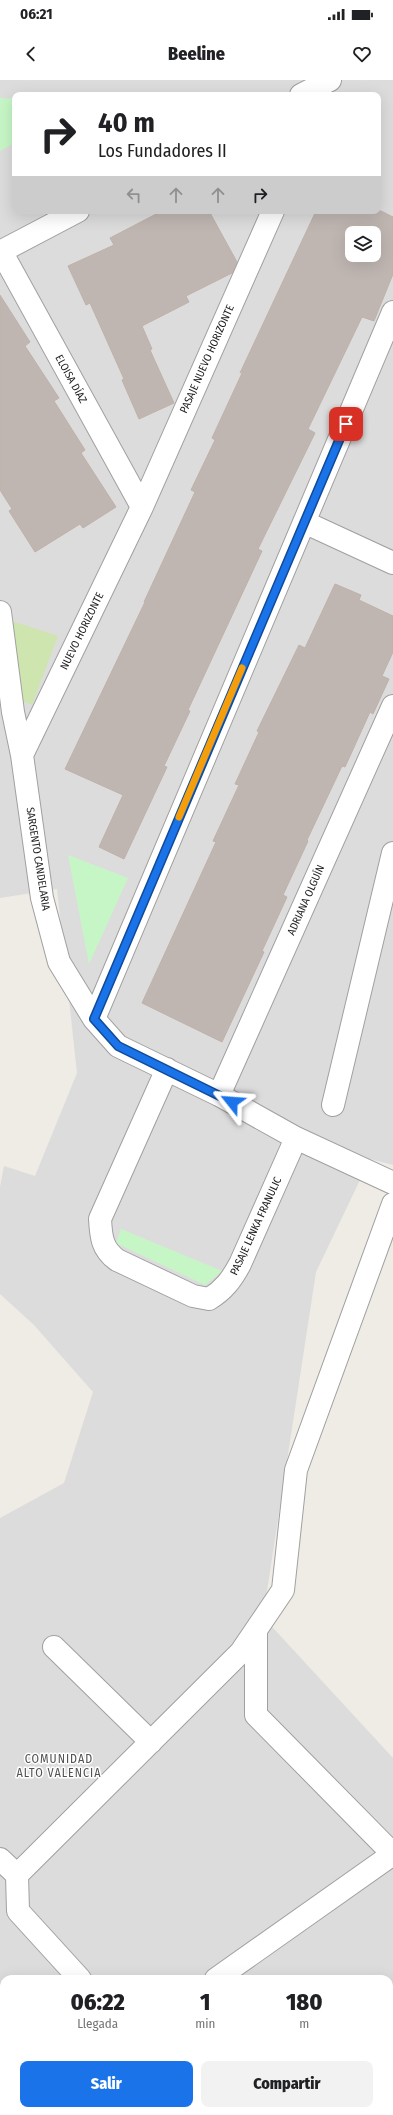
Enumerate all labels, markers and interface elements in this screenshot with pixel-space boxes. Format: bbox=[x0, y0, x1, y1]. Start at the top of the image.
text: 06:21 bbox=[20, 5, 53, 23]
icon: back bbox=[20, 43, 42, 65]
text: Beeline bbox=[168, 43, 225, 65]
icon: heart bbox=[351, 43, 373, 65]
text: 40 m bbox=[98, 106, 155, 139]
icon: right bbox=[32, 108, 84, 160]
text: Los Fundadores II bbox=[98, 140, 227, 162]
icon: left bbox=[123, 184, 145, 206]
icon: ahead bbox=[165, 184, 187, 206]
icon: ahead bbox=[207, 184, 229, 206]
icon: right bbox=[249, 184, 271, 206]
map controls bbox=[345, 226, 381, 262]
button: layers bbox=[345, 226, 381, 262]
street label: PASAJE NUEVO HORIZONTE bbox=[177, 303, 237, 415]
street label: ELOISA DÍAZ bbox=[52, 352, 90, 405]
pin bbox=[329, 407, 363, 441]
icon: arrive bbox=[335, 413, 357, 435]
street label: NUEVO HORIZONTE bbox=[58, 590, 106, 672]
street label: SARGENTO CANDELARIA bbox=[23, 806, 53, 912]
street label: ADRIANA OLGUÍN bbox=[284, 862, 327, 937]
position arrow bbox=[211, 1081, 253, 1123]
street label: PASAJE LENKA FRANULIC bbox=[228, 1174, 285, 1277]
district label: COMUNIDAD ALTO VALENCIA bbox=[16, 1752, 102, 1780]
text: 06:22 bbox=[71, 1988, 125, 2016]
text: 1 bbox=[200, 1988, 211, 2016]
text: 180 bbox=[286, 1988, 322, 2016]
text: Llegada bbox=[77, 2016, 118, 2031]
text: min bbox=[195, 2016, 215, 2031]
text: m bbox=[299, 2016, 309, 2031]
button: Salir bbox=[20, 2061, 193, 2107]
button: Compartir bbox=[201, 2061, 373, 2107]

